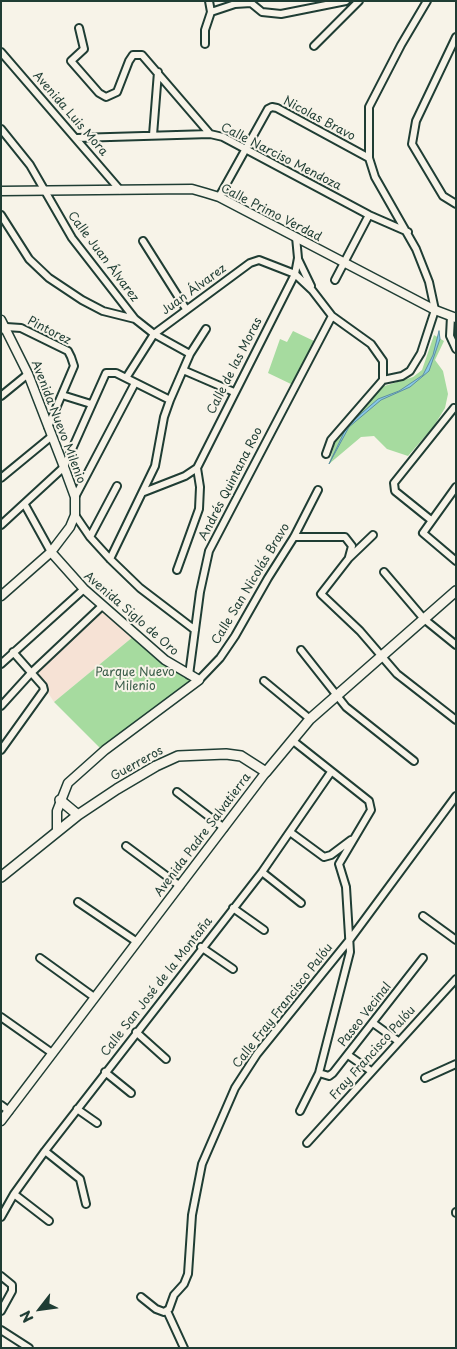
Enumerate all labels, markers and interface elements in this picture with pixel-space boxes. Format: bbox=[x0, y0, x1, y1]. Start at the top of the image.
street label: Avenida Luis Mora bbox=[30, 69, 110, 159]
street label: Nicolas Bravo bbox=[280, 94, 358, 144]
street label: Calle Narciso Mendoza bbox=[218, 120, 344, 194]
street label: Calle Primo Verdad bbox=[218, 181, 324, 245]
street label: Calle Juan Álvarez bbox=[64, 209, 142, 305]
street label: Juan Álvarez bbox=[159, 262, 229, 318]
street label: Pintorez bbox=[25, 314, 73, 348]
street label: Calle de las Moras bbox=[204, 315, 266, 417]
street label: Avenida Nuevo Milenio bbox=[28, 358, 88, 486]
street label: Andrés Quintana Roo bbox=[196, 425, 266, 543]
street label: Calle San Nicolás Bravo bbox=[209, 521, 293, 647]
street label: Avenida Siglo de Oro bbox=[81, 569, 181, 659]
park label: Parque Nuevo Milenio bbox=[95, 666, 175, 694]
street label: Guerreros bbox=[108, 744, 166, 784]
street label: Avenida Padre Salvatierra bbox=[152, 771, 254, 899]
street label: Calle San José de la Montaña bbox=[98, 915, 216, 1059]
street label: Calle Fray Francisco Palóu bbox=[230, 941, 336, 1071]
street label: Paseo Vecinal bbox=[335, 980, 395, 1050]
street label: Fray Francisco Palóu bbox=[327, 1003, 419, 1103]
north arrow bbox=[15, 1284, 65, 1334]
text: N bbox=[15, 1307, 38, 1327]

